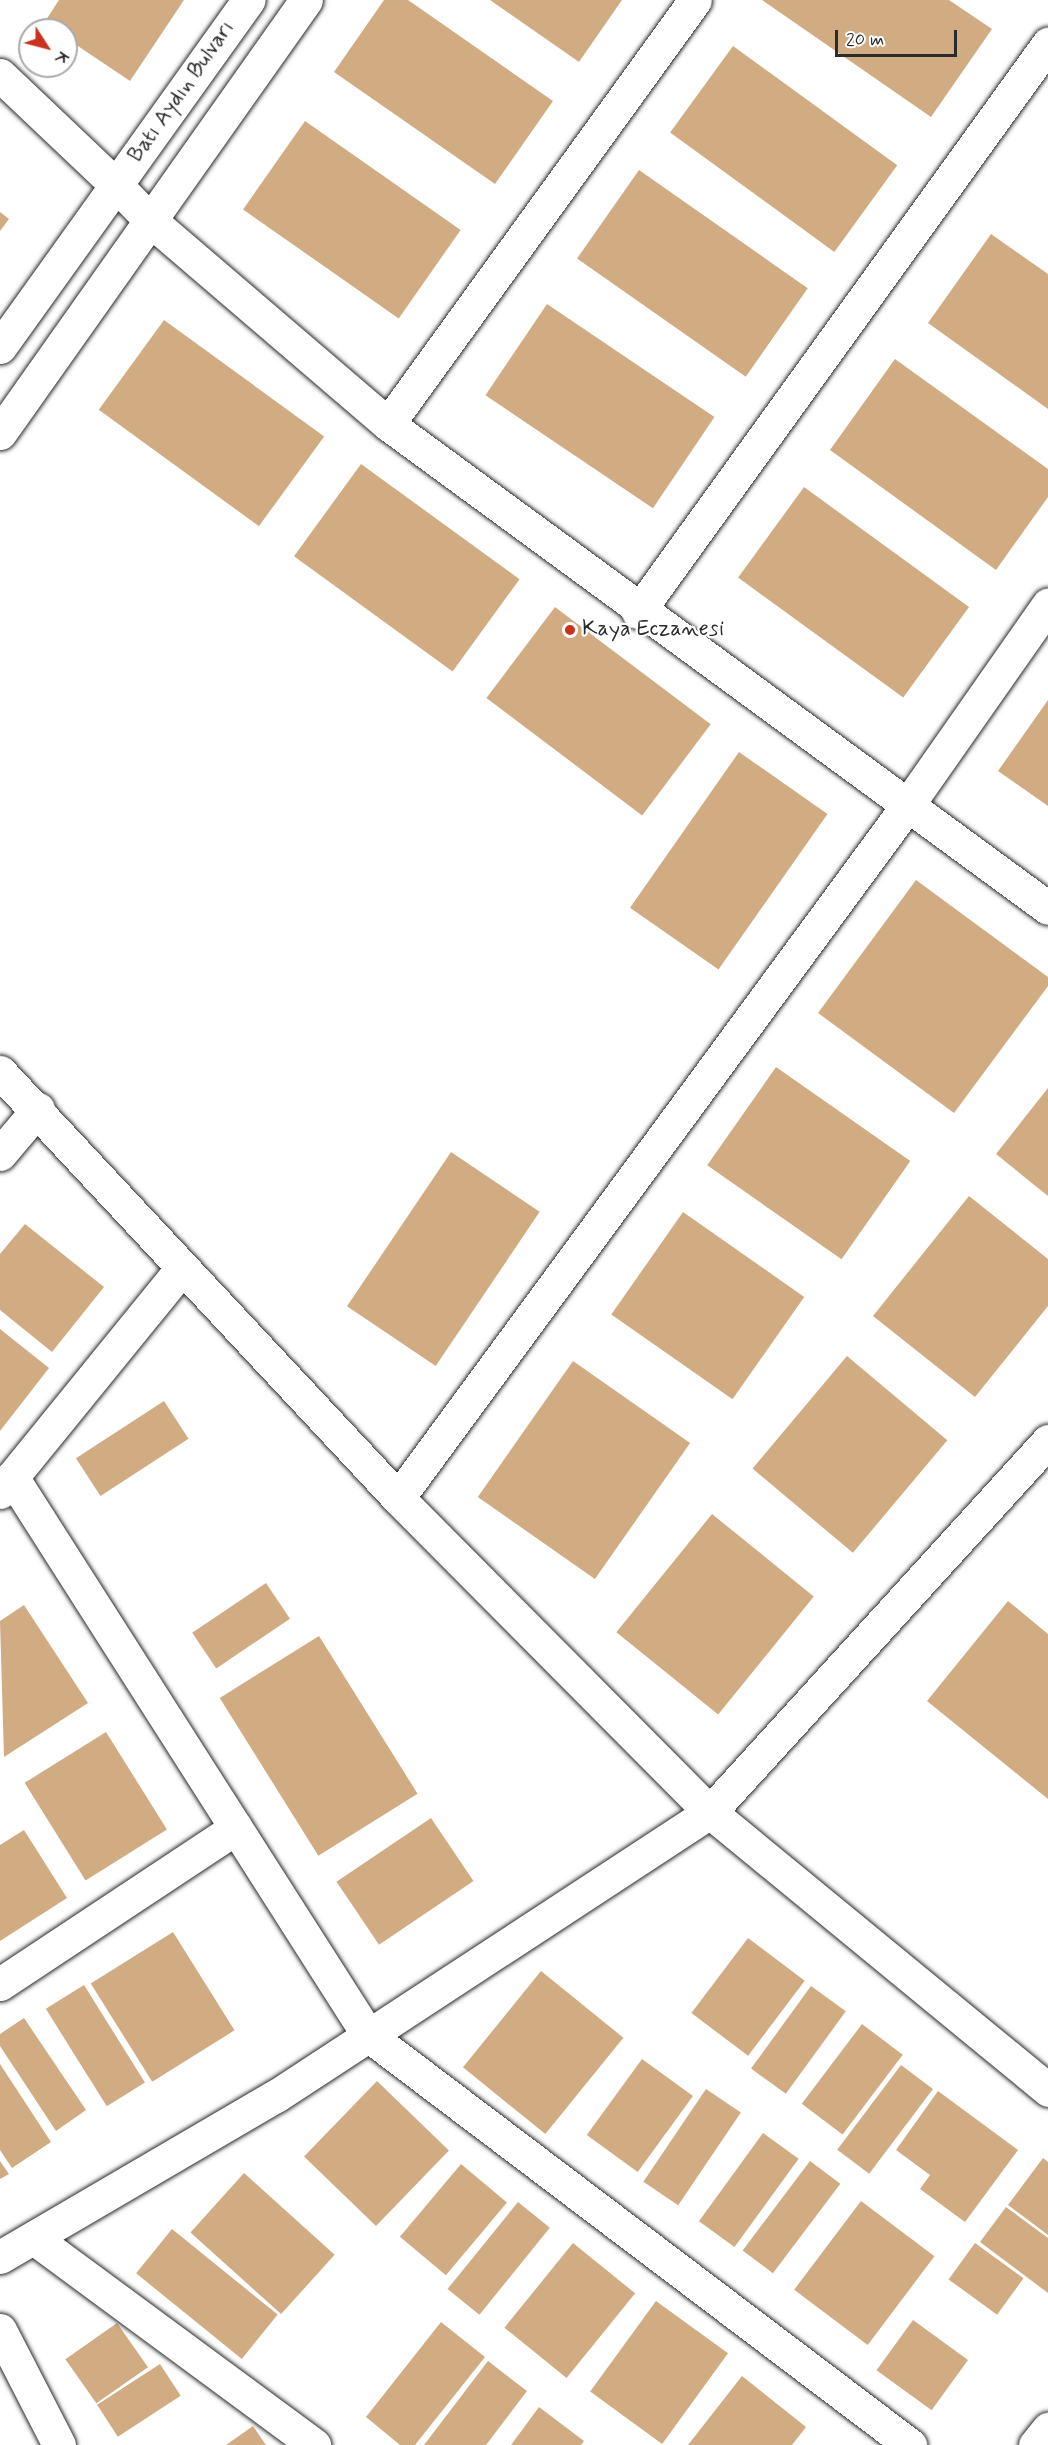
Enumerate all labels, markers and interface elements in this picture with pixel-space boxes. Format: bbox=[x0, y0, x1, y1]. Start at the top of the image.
street label: Batı Aydın Bulvarı bbox=[123, 16, 241, 168]
north arrow bbox=[18, 18, 78, 78]
scale bar bbox=[838, 18, 960, 56]
text: 20 m bbox=[846, 28, 884, 52]
text: K bbox=[50, 47, 73, 68]
place label: Kaya Eczanesi bbox=[582, 617, 724, 643]
marker: Kaya Eczanesi bbox=[563, 623, 577, 637]

